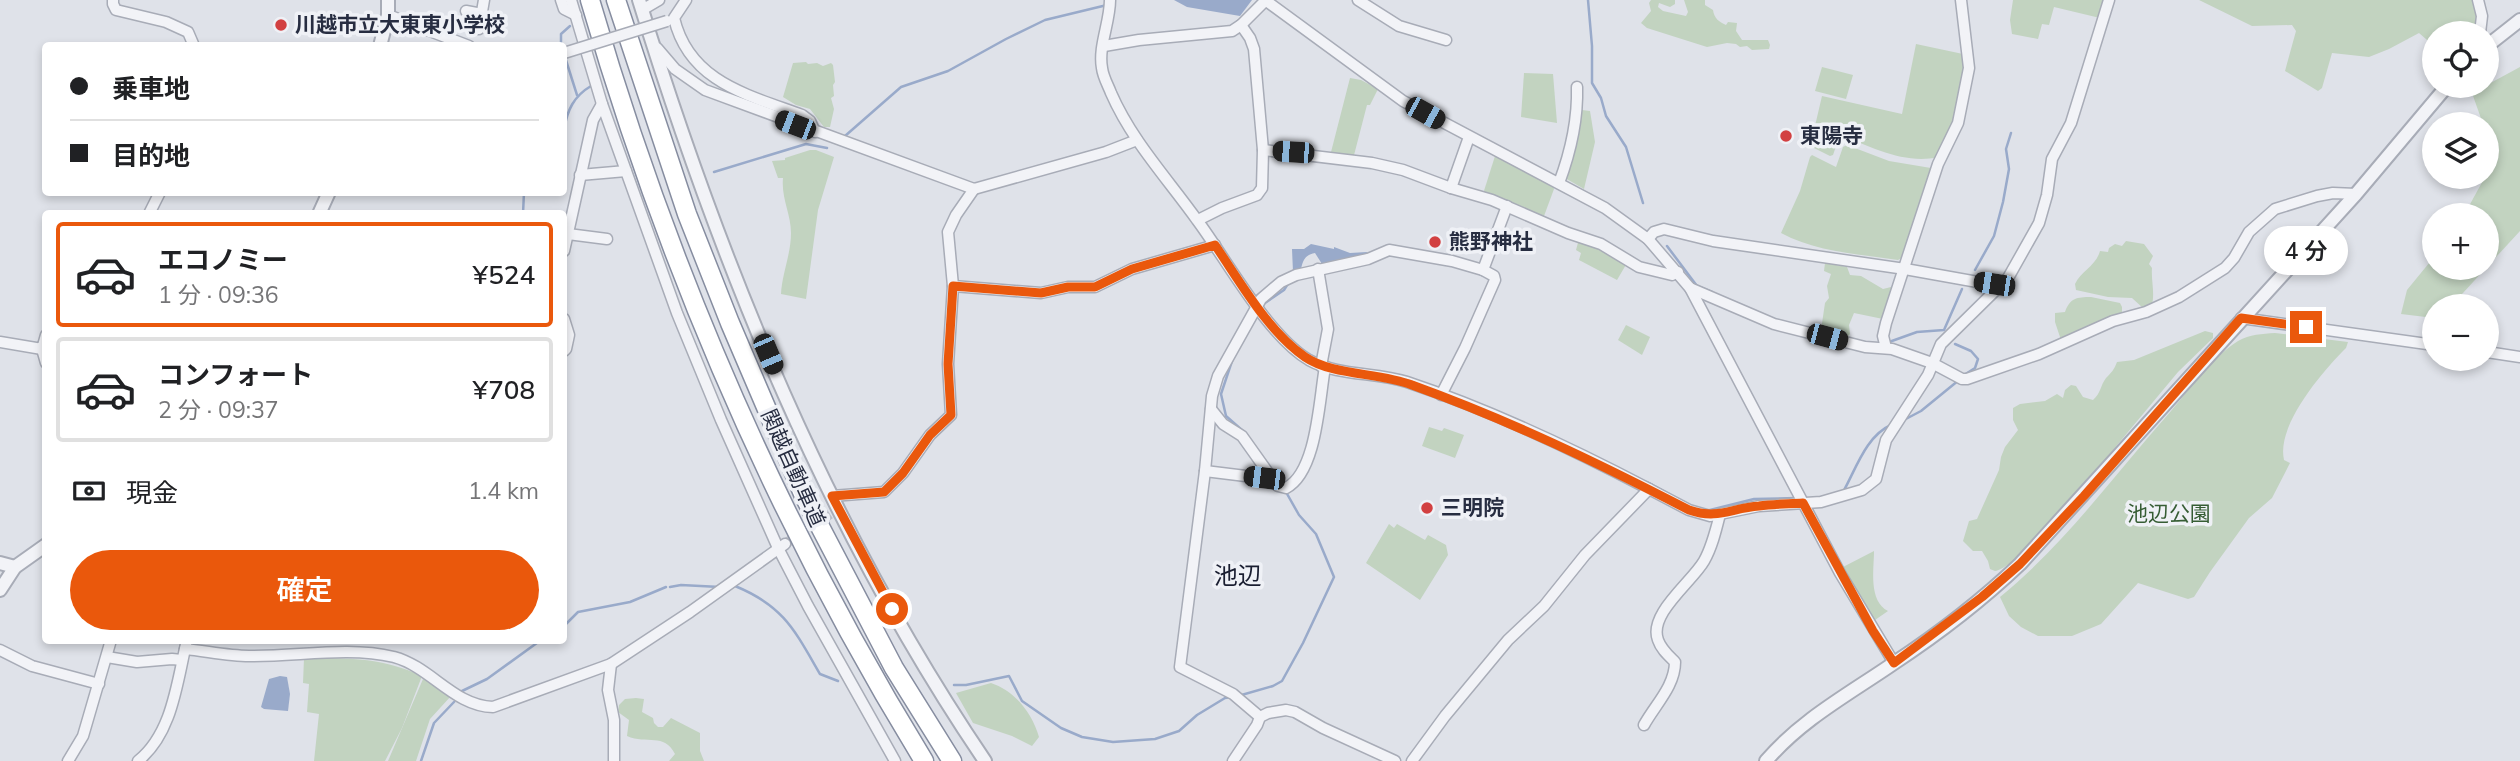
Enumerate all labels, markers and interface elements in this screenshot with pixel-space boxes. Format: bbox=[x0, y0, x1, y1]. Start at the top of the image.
place label: 川越市立大東東小学校 bbox=[295, 11, 505, 37]
marker: 川越市立大東東小学校 bbox=[273, 17, 289, 33]
map controls bbox=[2422, 21, 2499, 371]
button: locate bbox=[2422, 21, 2499, 98]
text: 乗車地 bbox=[112, 72, 190, 105]
car bbox=[1402, 94, 1449, 132]
car bbox=[772, 108, 819, 142]
button: layers bbox=[2422, 112, 2499, 189]
place label: 東陽寺 bbox=[1800, 122, 1863, 148]
marker: 東陽寺 bbox=[1778, 128, 1794, 144]
text: 目的地 bbox=[112, 139, 190, 172]
car bbox=[1272, 140, 1315, 164]
button: + bbox=[2422, 203, 2499, 280]
callout: 4 分 bbox=[2264, 226, 2348, 274]
place label: 熊野神社 bbox=[1449, 228, 1533, 254]
marker: 熊野神社 bbox=[1427, 234, 1443, 250]
text: 4 分 bbox=[2285, 236, 2327, 265]
icon: car bbox=[74, 243, 137, 306]
text: エコノミー bbox=[158, 243, 288, 276]
text: ¥524 bbox=[473, 258, 535, 291]
car bbox=[1972, 270, 2017, 298]
text: 1 分 · 09:36 bbox=[158, 280, 279, 309]
button: − bbox=[2422, 294, 2499, 371]
route end bbox=[2290, 311, 2322, 343]
car bbox=[1804, 321, 1851, 353]
car bbox=[751, 331, 786, 377]
icon: car bbox=[74, 358, 137, 421]
text: コンフォート bbox=[158, 358, 313, 391]
text: ¥708 bbox=[473, 373, 535, 406]
text: 2 分 · 09:37 bbox=[158, 395, 279, 424]
street label: 関越自動車道 bbox=[756, 405, 831, 530]
car bbox=[1242, 465, 1287, 491]
icon: cash bbox=[70, 472, 108, 510]
text: 現金 bbox=[126, 476, 178, 509]
text: 1.4 km bbox=[468, 476, 539, 505]
place label: 三明院 bbox=[1441, 494, 1504, 520]
marker: 三明院 bbox=[1419, 500, 1435, 516]
park label: 池辺公園 bbox=[2127, 500, 2211, 526]
button: 確定 bbox=[70, 550, 539, 630]
district label: 池辺 bbox=[1214, 560, 1262, 590]
route start bbox=[876, 593, 908, 625]

